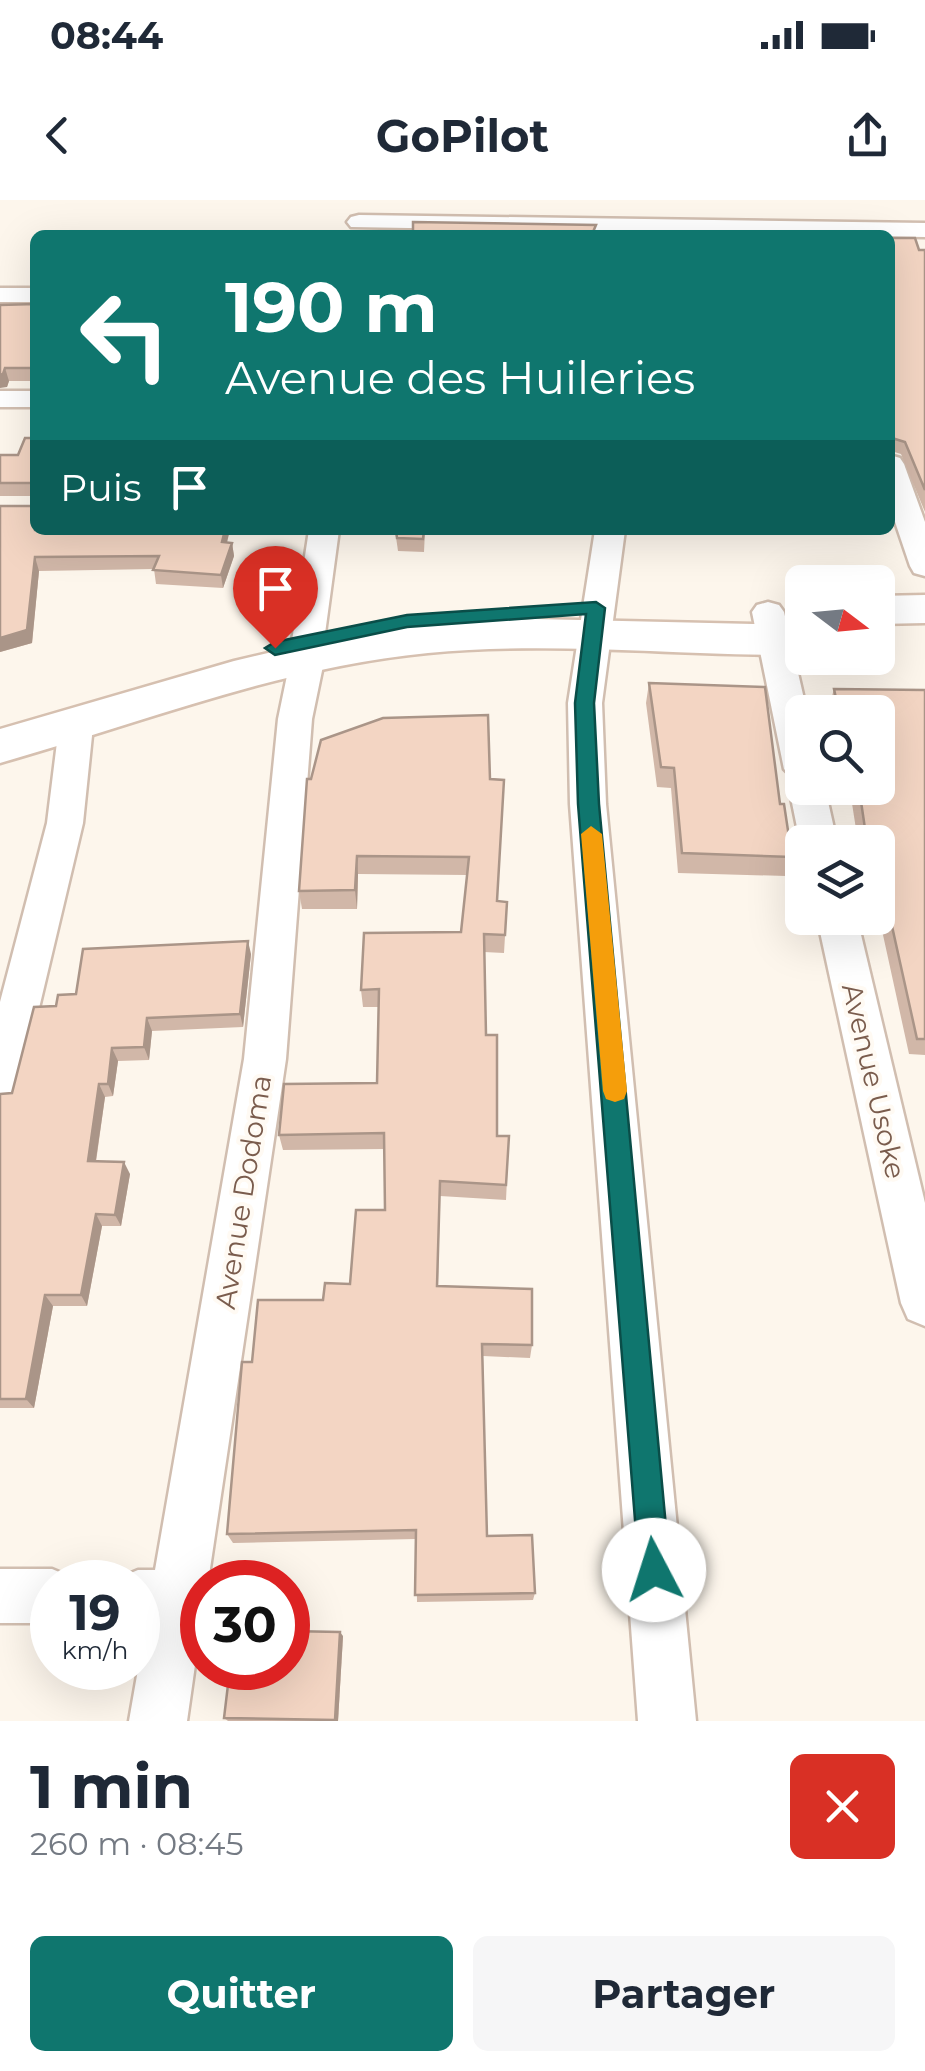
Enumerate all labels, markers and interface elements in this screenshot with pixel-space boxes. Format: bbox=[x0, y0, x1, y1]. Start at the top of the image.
text: 08:44 bbox=[50, 12, 163, 59]
icon: back bbox=[30, 108, 85, 163]
text: GoPilot bbox=[376, 108, 549, 163]
icon: share bbox=[840, 108, 895, 163]
text: 190 m bbox=[225, 264, 438, 350]
icon: left bbox=[60, 270, 190, 400]
text: Avenue des Huileries bbox=[225, 350, 695, 405]
icon: arrive bbox=[162, 460, 217, 515]
text: Puis bbox=[60, 464, 142, 511]
pin bbox=[233, 546, 318, 649]
icon: arrive bbox=[248, 561, 303, 616]
north arrow bbox=[785, 565, 895, 675]
map controls bbox=[785, 565, 895, 935]
button: search bbox=[785, 695, 895, 805]
button: layers bbox=[785, 825, 895, 935]
street label: Avenue Usoke bbox=[835, 980, 913, 1182]
street label: Avenue Dodoma bbox=[208, 1073, 278, 1311]
position arrow bbox=[602, 1518, 706, 1622]
speed limit sign: 30 bbox=[180, 1560, 310, 1690]
text: 19 bbox=[69, 1582, 121, 1643]
text: km/h bbox=[62, 1635, 128, 1665]
text: 1 min bbox=[30, 1750, 193, 1823]
button: close bbox=[790, 1754, 895, 1859]
text: 260 m · 08:45 bbox=[30, 1824, 244, 1863]
button: Quitter bbox=[30, 1936, 453, 2051]
button: Partager bbox=[473, 1936, 895, 2051]

